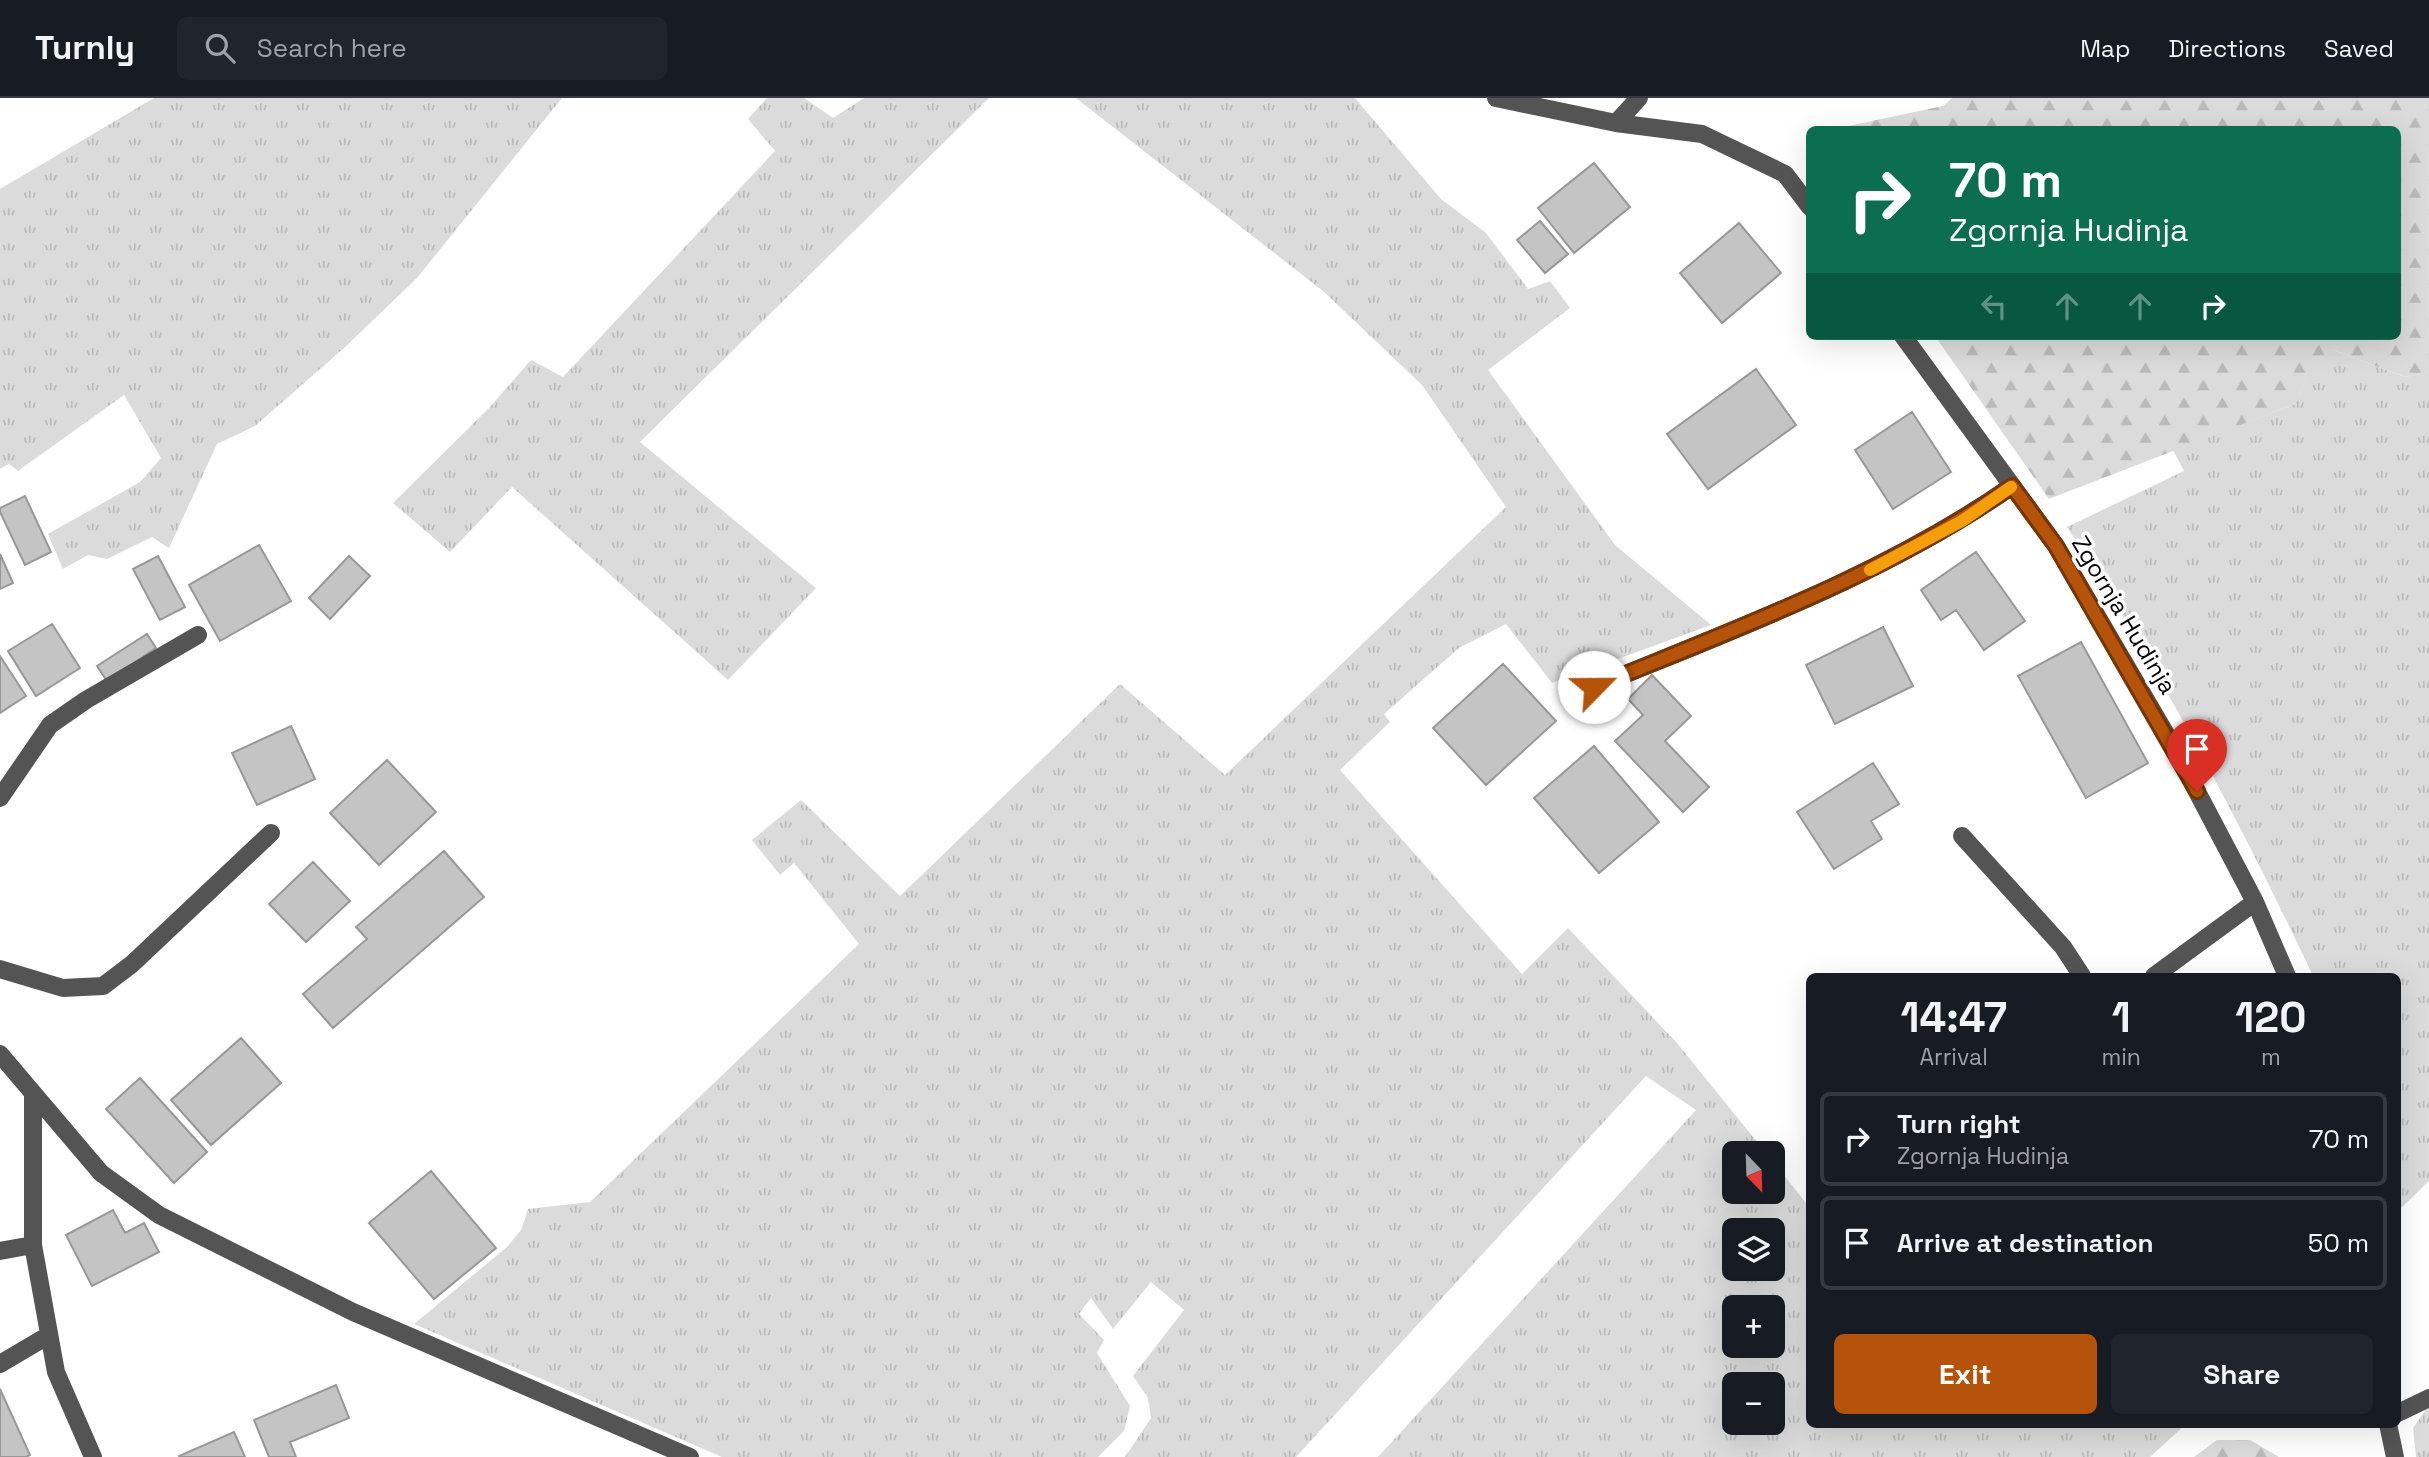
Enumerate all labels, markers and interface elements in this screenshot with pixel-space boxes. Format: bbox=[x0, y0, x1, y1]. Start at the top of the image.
search box bbox=[177, 17, 667, 80]
text: Turnly bbox=[35, 27, 135, 69]
icon: search bbox=[201, 29, 239, 67]
text: Search here bbox=[257, 31, 407, 65]
text: Map bbox=[2080, 33, 2130, 64]
text: Directions bbox=[2168, 33, 2286, 64]
text: Saved bbox=[2324, 33, 2394, 64]
text: 70 m bbox=[1949, 149, 2062, 211]
icon: right bbox=[1834, 154, 1925, 245]
text: Zgornja Hudinja bbox=[1949, 210, 2188, 250]
icon: left bbox=[1975, 287, 2013, 325]
icon: ahead bbox=[2048, 287, 2086, 325]
icon: ahead bbox=[2121, 287, 2159, 325]
icon: right bbox=[2194, 287, 2232, 325]
street label: Zgornja Hudinja bbox=[2065, 530, 2184, 700]
position arrow bbox=[1557, 650, 1631, 724]
pin bbox=[2167, 719, 2227, 791]
icon: arrive bbox=[2178, 730, 2216, 768]
text: 14:47 bbox=[1900, 991, 2007, 1044]
text: 1 bbox=[2112, 991, 2131, 1044]
text: 120 bbox=[2235, 991, 2307, 1044]
text: Arrival bbox=[1920, 1042, 1988, 1072]
text: min bbox=[2101, 1042, 2141, 1072]
text: m bbox=[2261, 1042, 2281, 1072]
text: Turn right bbox=[1897, 1107, 2021, 1141]
icon: right bbox=[1838, 1120, 1876, 1158]
text: 70 m bbox=[2309, 1122, 2369, 1156]
north arrow bbox=[1722, 1141, 1785, 1204]
map controls bbox=[1722, 1141, 1785, 1435]
text: Zgornja Hudinja bbox=[1897, 1141, 2069, 1171]
button: layers bbox=[1722, 1218, 1785, 1281]
icon: arrive bbox=[1838, 1224, 1876, 1262]
text: Arrive at destination bbox=[1897, 1226, 2154, 1260]
text: 50 m bbox=[2308, 1226, 2369, 1260]
button: + bbox=[1722, 1295, 1785, 1358]
button: Exit bbox=[1834, 1334, 2097, 1414]
button: Share bbox=[2111, 1334, 2373, 1414]
button: − bbox=[1722, 1372, 1785, 1435]

